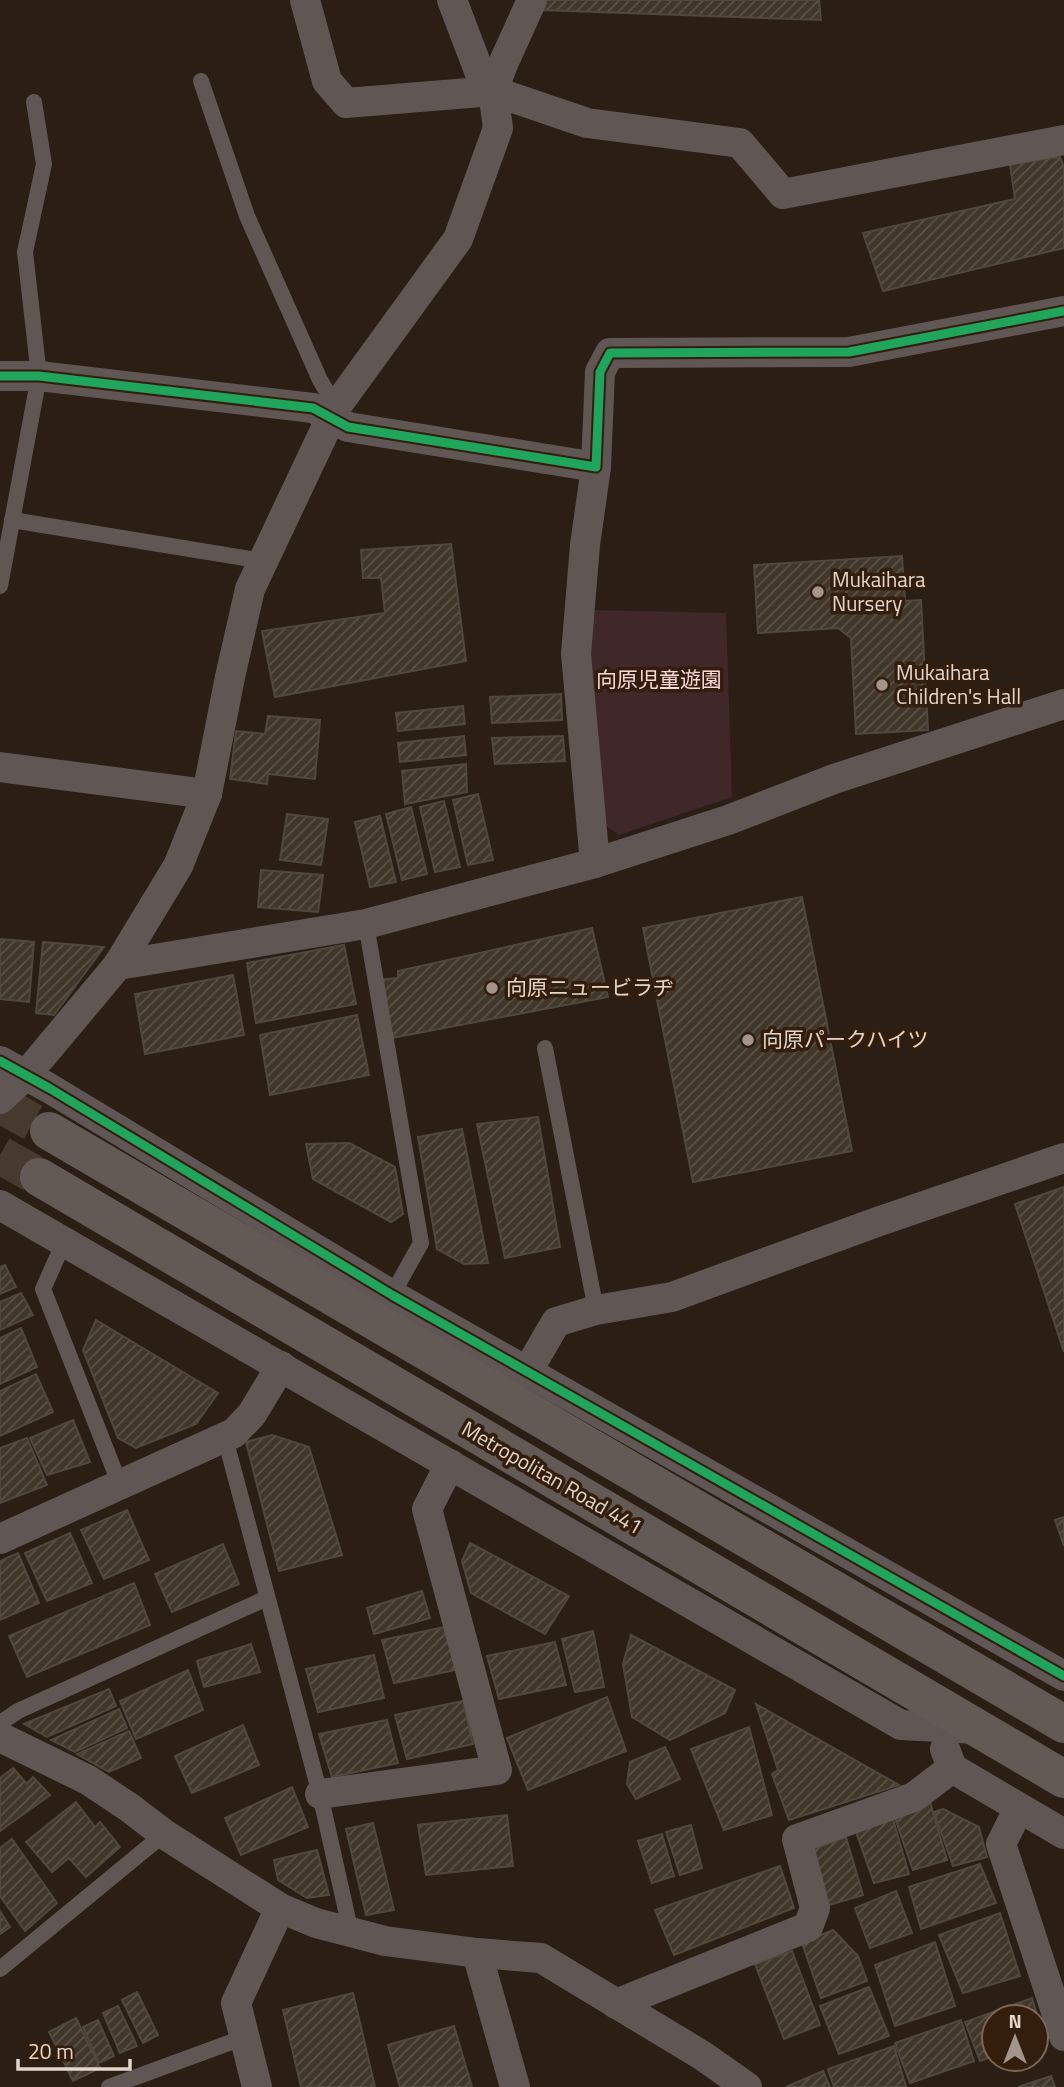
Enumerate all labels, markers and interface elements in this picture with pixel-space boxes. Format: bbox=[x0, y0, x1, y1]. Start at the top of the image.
place label: Mukaihara Nursery bbox=[832, 563, 926, 619]
marker: Mukaihara Nursery bbox=[810, 584, 826, 600]
place label: Mukaihara Children's Hall bbox=[896, 656, 1021, 712]
park label: 向原児童遊園 bbox=[596, 663, 722, 695]
marker: Mukaihara Children's Hall bbox=[874, 677, 890, 693]
place label: 向原ニュービラヂ bbox=[506, 971, 674, 1003]
marker: 向原ニュービラヂ bbox=[484, 980, 500, 996]
place label: 向原パークハイツ bbox=[762, 1023, 929, 1055]
marker: 向原パークハイツ bbox=[740, 1032, 756, 1048]
street label: Metropolitan Road 441 bbox=[456, 1412, 649, 1542]
north arrow bbox=[980, 2003, 1050, 2073]
text: N bbox=[1008, 2006, 1022, 2035]
scale bar bbox=[18, 2028, 130, 2072]
text: 20 m bbox=[28, 2035, 74, 2067]

